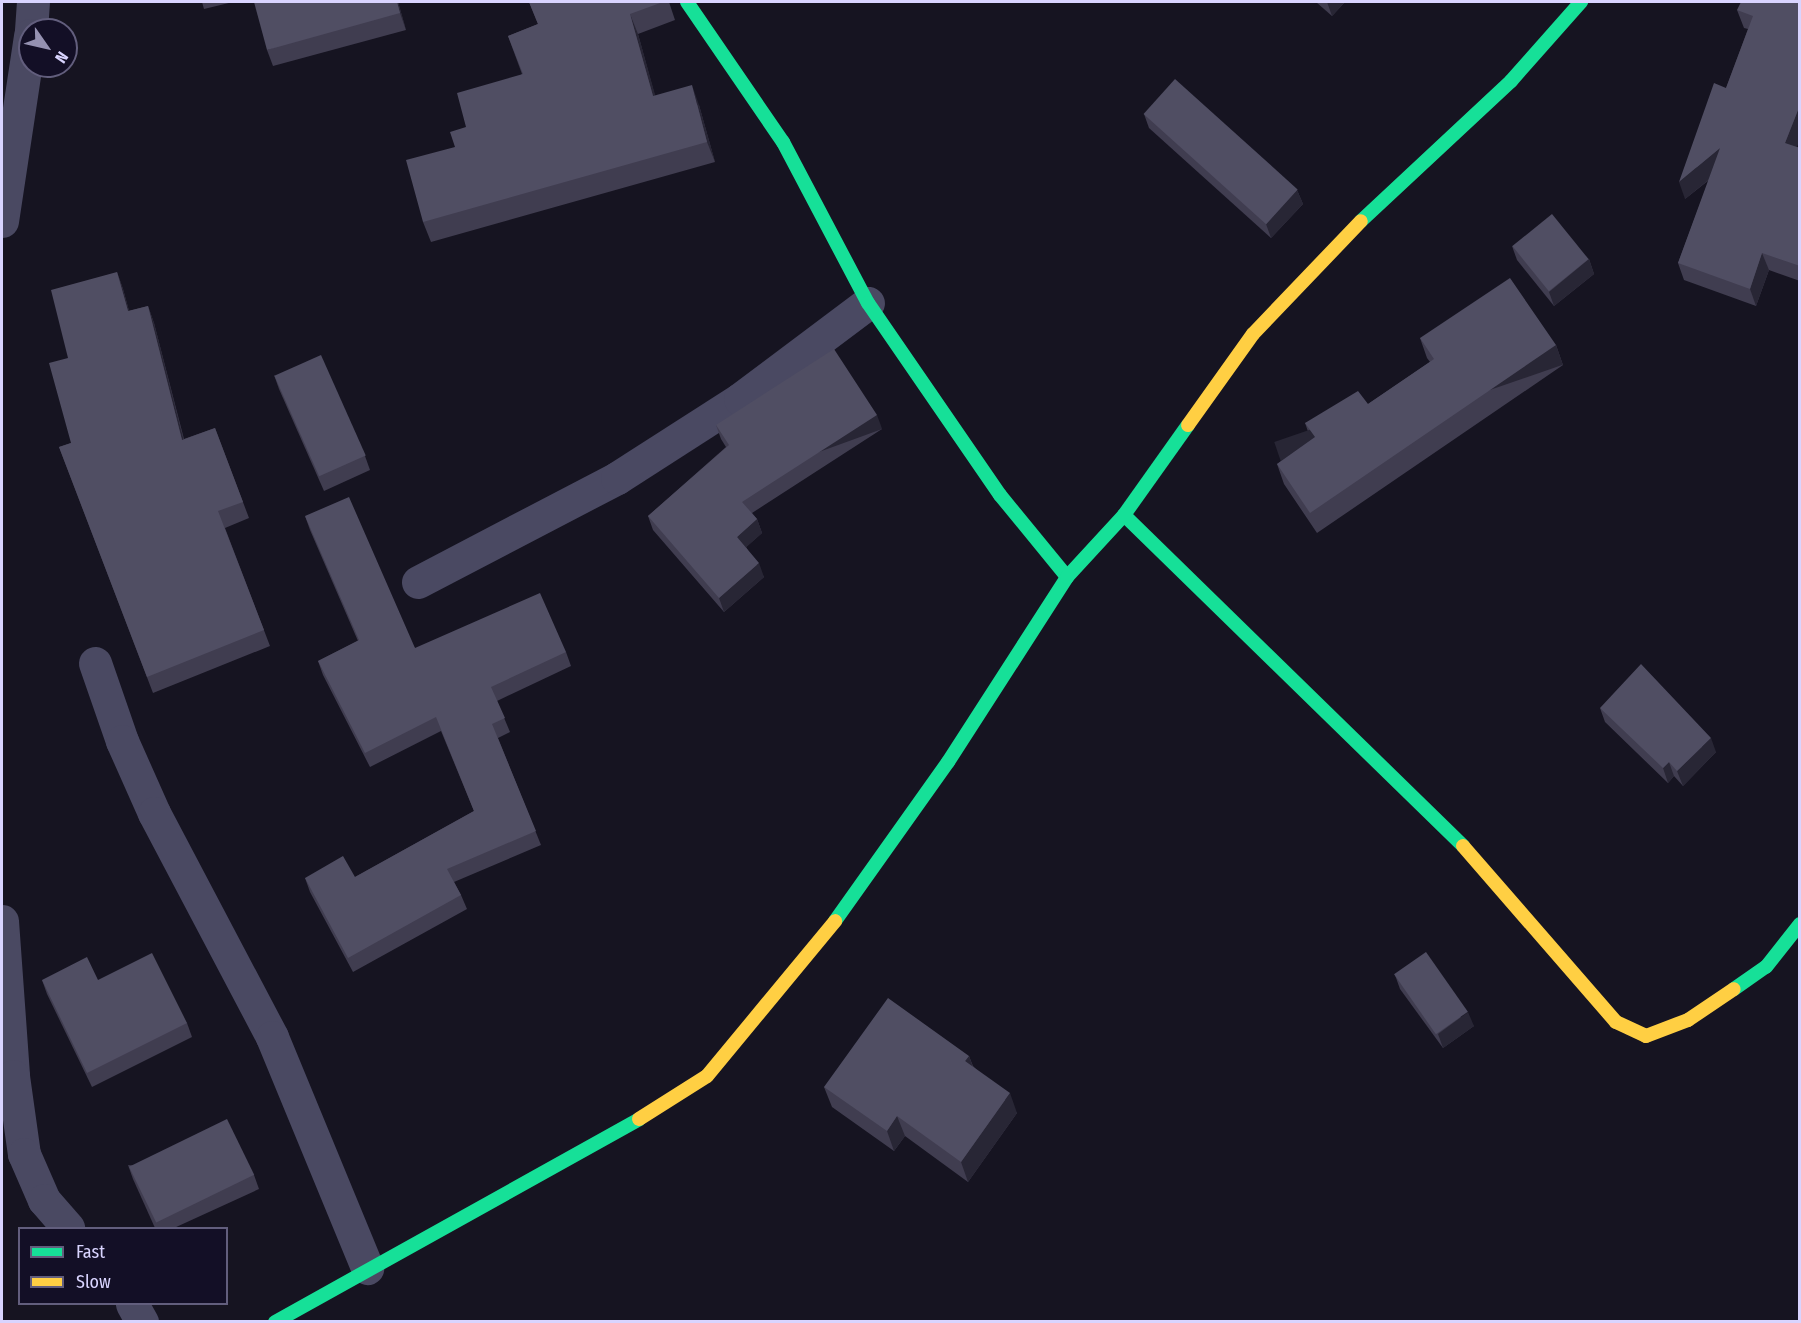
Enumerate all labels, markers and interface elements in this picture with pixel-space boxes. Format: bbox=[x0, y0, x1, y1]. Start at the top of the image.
north arrow bbox=[18, 18, 78, 78]
text: N bbox=[51, 48, 72, 67]
legend bbox=[18, 1227, 228, 1305]
text: Fast bbox=[76, 1241, 105, 1263]
text: Slow bbox=[76, 1271, 111, 1293]

